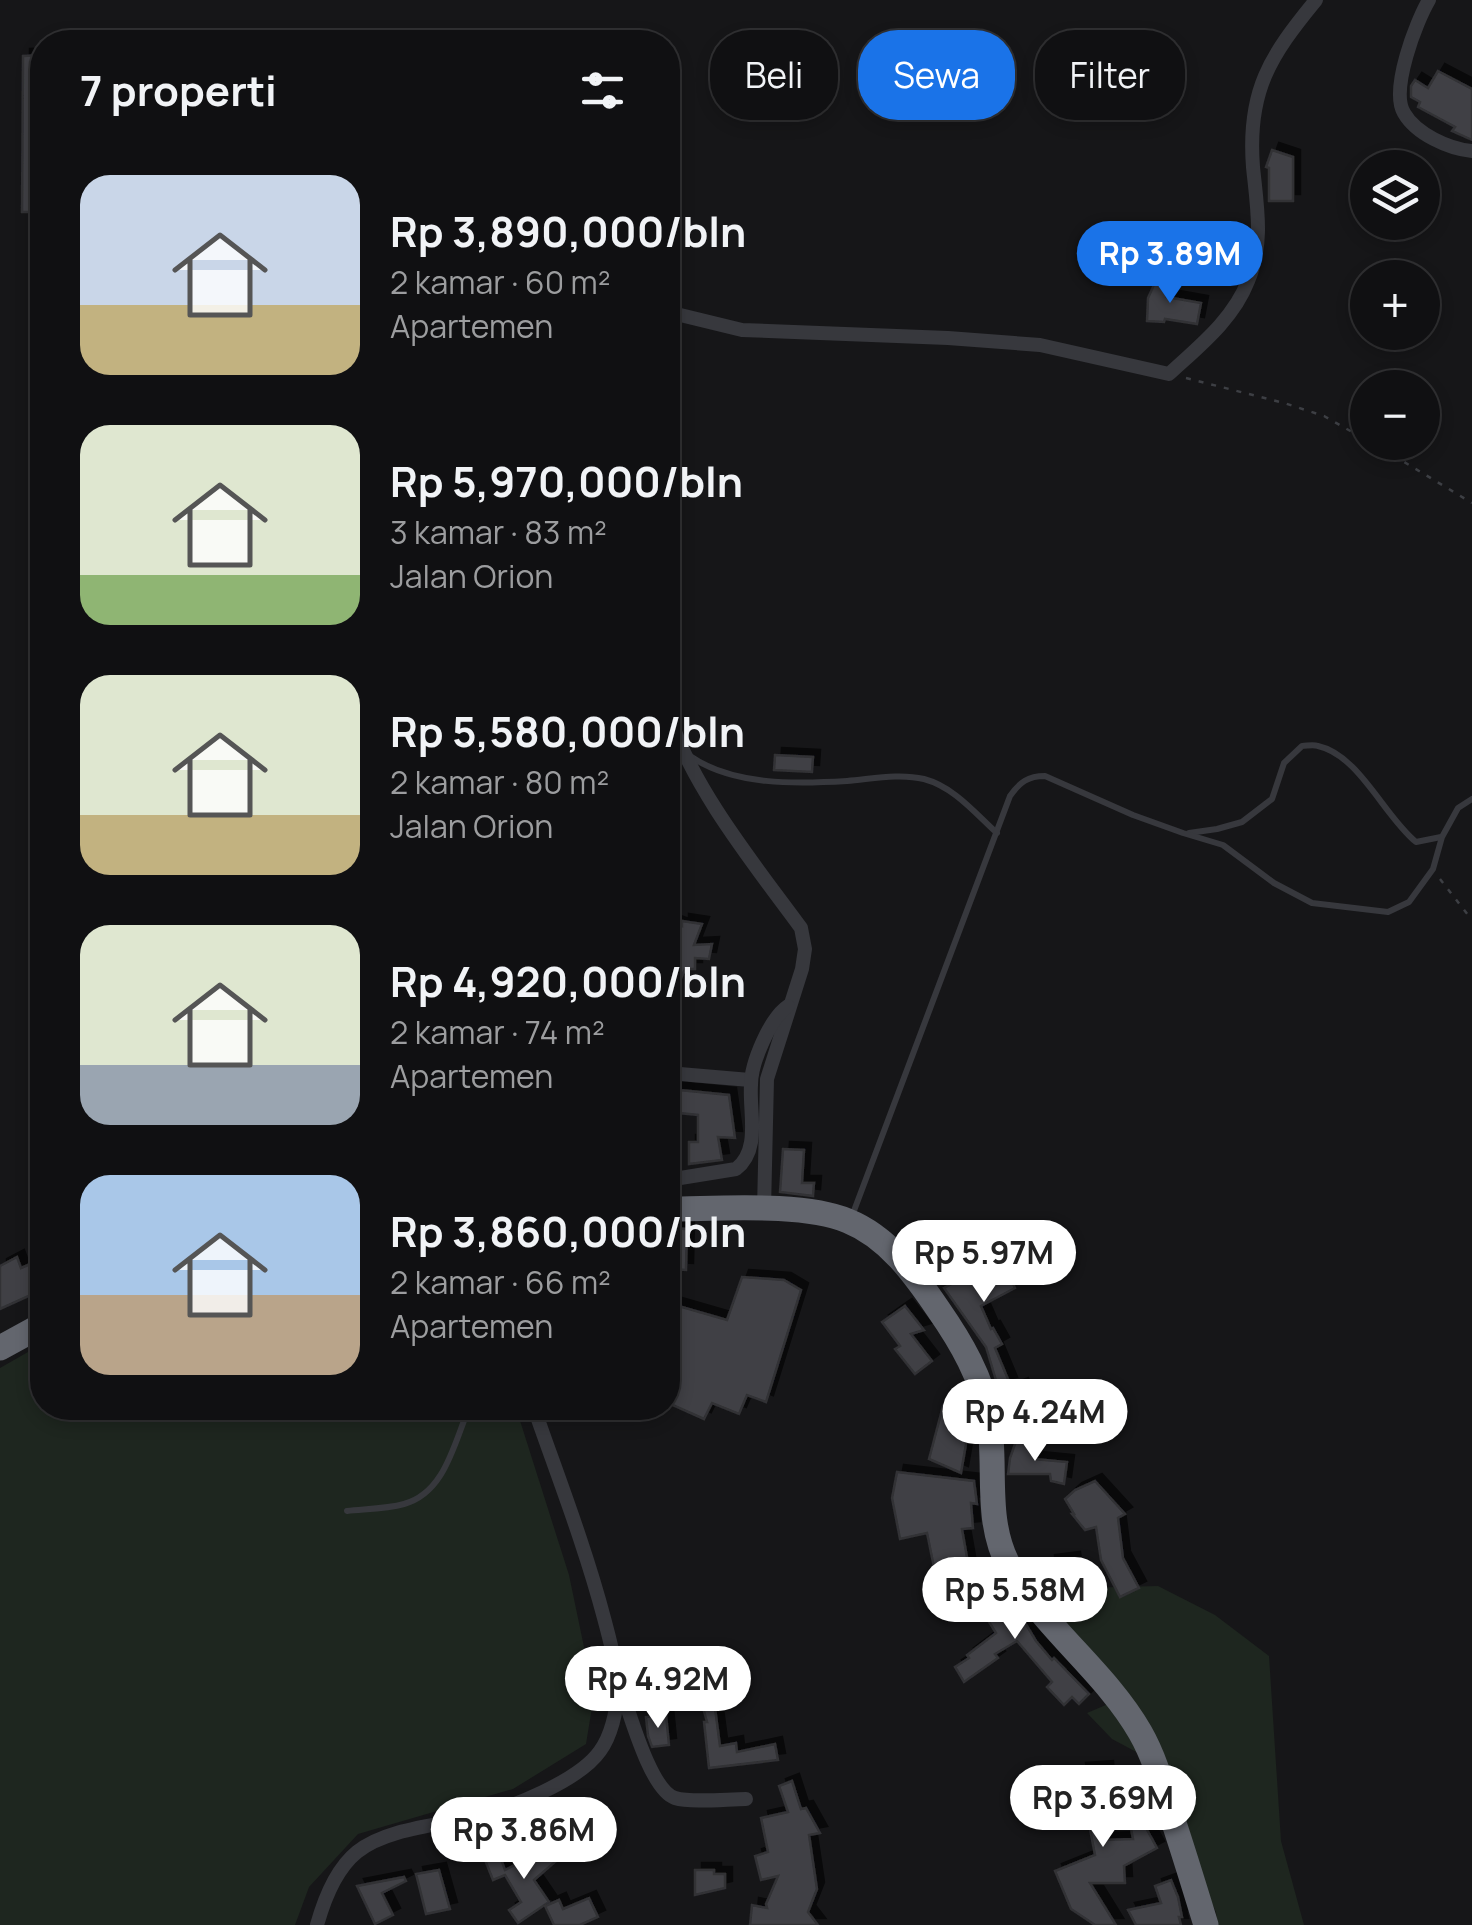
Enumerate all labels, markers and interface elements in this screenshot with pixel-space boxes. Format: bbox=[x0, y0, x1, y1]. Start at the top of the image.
chip: Beli bbox=[710, 30, 838, 120]
chip: Sewa bbox=[858, 30, 1015, 120]
chip: Filter bbox=[1035, 30, 1185, 120]
text: 7 properti bbox=[80, 61, 277, 119]
icon: filters bbox=[575, 63, 630, 118]
map controls bbox=[1350, 150, 1440, 460]
button: layers bbox=[1350, 150, 1440, 240]
text: Rp 3,890,000/bln bbox=[390, 202, 746, 260]
icon: home bbox=[160, 215, 280, 335]
pin: Rp 3.89M bbox=[1067, 221, 1273, 306]
text: Rp 3.89M bbox=[1099, 231, 1241, 275]
text: 2 kamar · 60 m² bbox=[390, 260, 611, 304]
button: + bbox=[1350, 260, 1440, 350]
text: Apartemen bbox=[390, 304, 553, 348]
button: − bbox=[1350, 370, 1440, 460]
text: Rp 5,970,000/bln bbox=[390, 452, 743, 510]
icon: home bbox=[160, 465, 280, 585]
text: 3 kamar · 83 m² bbox=[390, 510, 607, 554]
text: Jalan Orion bbox=[390, 554, 553, 598]
text: Rp 5,580,000/bln bbox=[390, 702, 745, 760]
icon: home bbox=[160, 715, 280, 835]
text: 2 kamar · 80 m² bbox=[390, 760, 609, 804]
text: Jalan Orion bbox=[390, 804, 553, 848]
text: Rp 4,920,000/bln bbox=[390, 952, 746, 1010]
icon: home bbox=[160, 965, 280, 1085]
text: 2 kamar · 74 m² bbox=[390, 1010, 605, 1054]
text: Apartemen bbox=[390, 1054, 553, 1098]
text: Rp 3,860,000/bln bbox=[390, 1202, 746, 1260]
icon: home bbox=[160, 1215, 280, 1335]
pin: Rp 5.97M bbox=[881, 1220, 1087, 1305]
text: Rp 5.97M bbox=[914, 1230, 1054, 1274]
text: 2 kamar · 66 m² bbox=[390, 1260, 611, 1304]
text: Apartemen bbox=[390, 1304, 553, 1348]
pin: Rp 4.24M bbox=[932, 1379, 1138, 1464]
text: Rp 4.24M bbox=[964, 1389, 1106, 1433]
pin: Rp 5.58M bbox=[912, 1557, 1118, 1642]
text: Rp 5.58M bbox=[944, 1567, 1086, 1611]
pin: Rp 4.92M bbox=[555, 1646, 761, 1731]
text: Rp 4.92M bbox=[587, 1656, 729, 1700]
pin: Rp 3.69M bbox=[1000, 1765, 1206, 1850]
text: Rp 3.69M bbox=[1032, 1775, 1174, 1819]
pin: Rp 3.86M bbox=[421, 1797, 627, 1882]
text: Rp 3.86M bbox=[453, 1807, 595, 1851]

